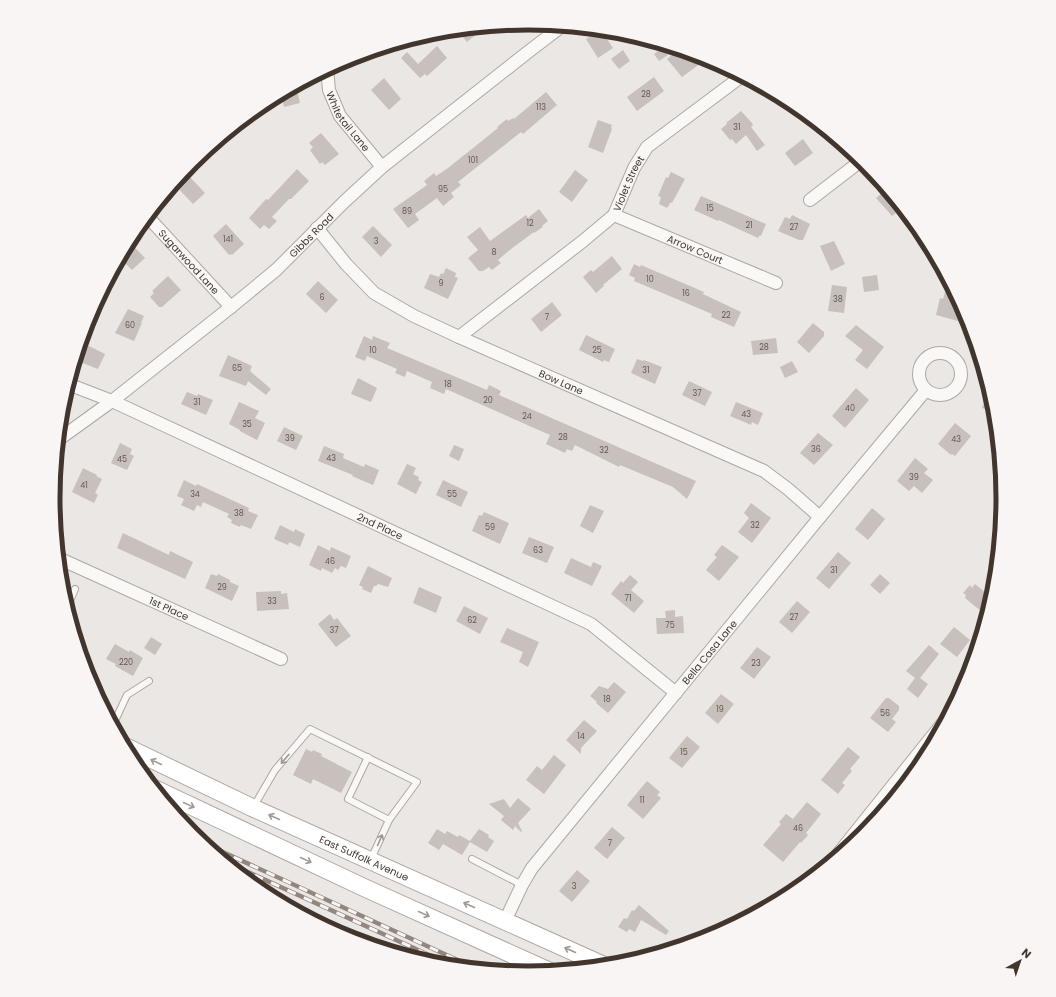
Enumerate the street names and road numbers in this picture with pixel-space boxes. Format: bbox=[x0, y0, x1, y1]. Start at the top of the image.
street label: Whitetail Lane bbox=[323, 89, 374, 155]
street label: Violet Street bbox=[609, 152, 648, 214]
street label: Gibbs Road bbox=[285, 209, 337, 261]
street label: Sugarwood Lane bbox=[155, 226, 223, 297]
street label: Arrow Court bbox=[665, 231, 726, 268]
street label: Bow Lane bbox=[537, 366, 586, 398]
street label: 2nd Place bbox=[355, 509, 406, 543]
street label: 1st Place bbox=[147, 593, 191, 624]
street label: Bella Casa Lane bbox=[678, 616, 740, 687]
street label: East Suffolk Avenue bbox=[317, 831, 411, 885]

